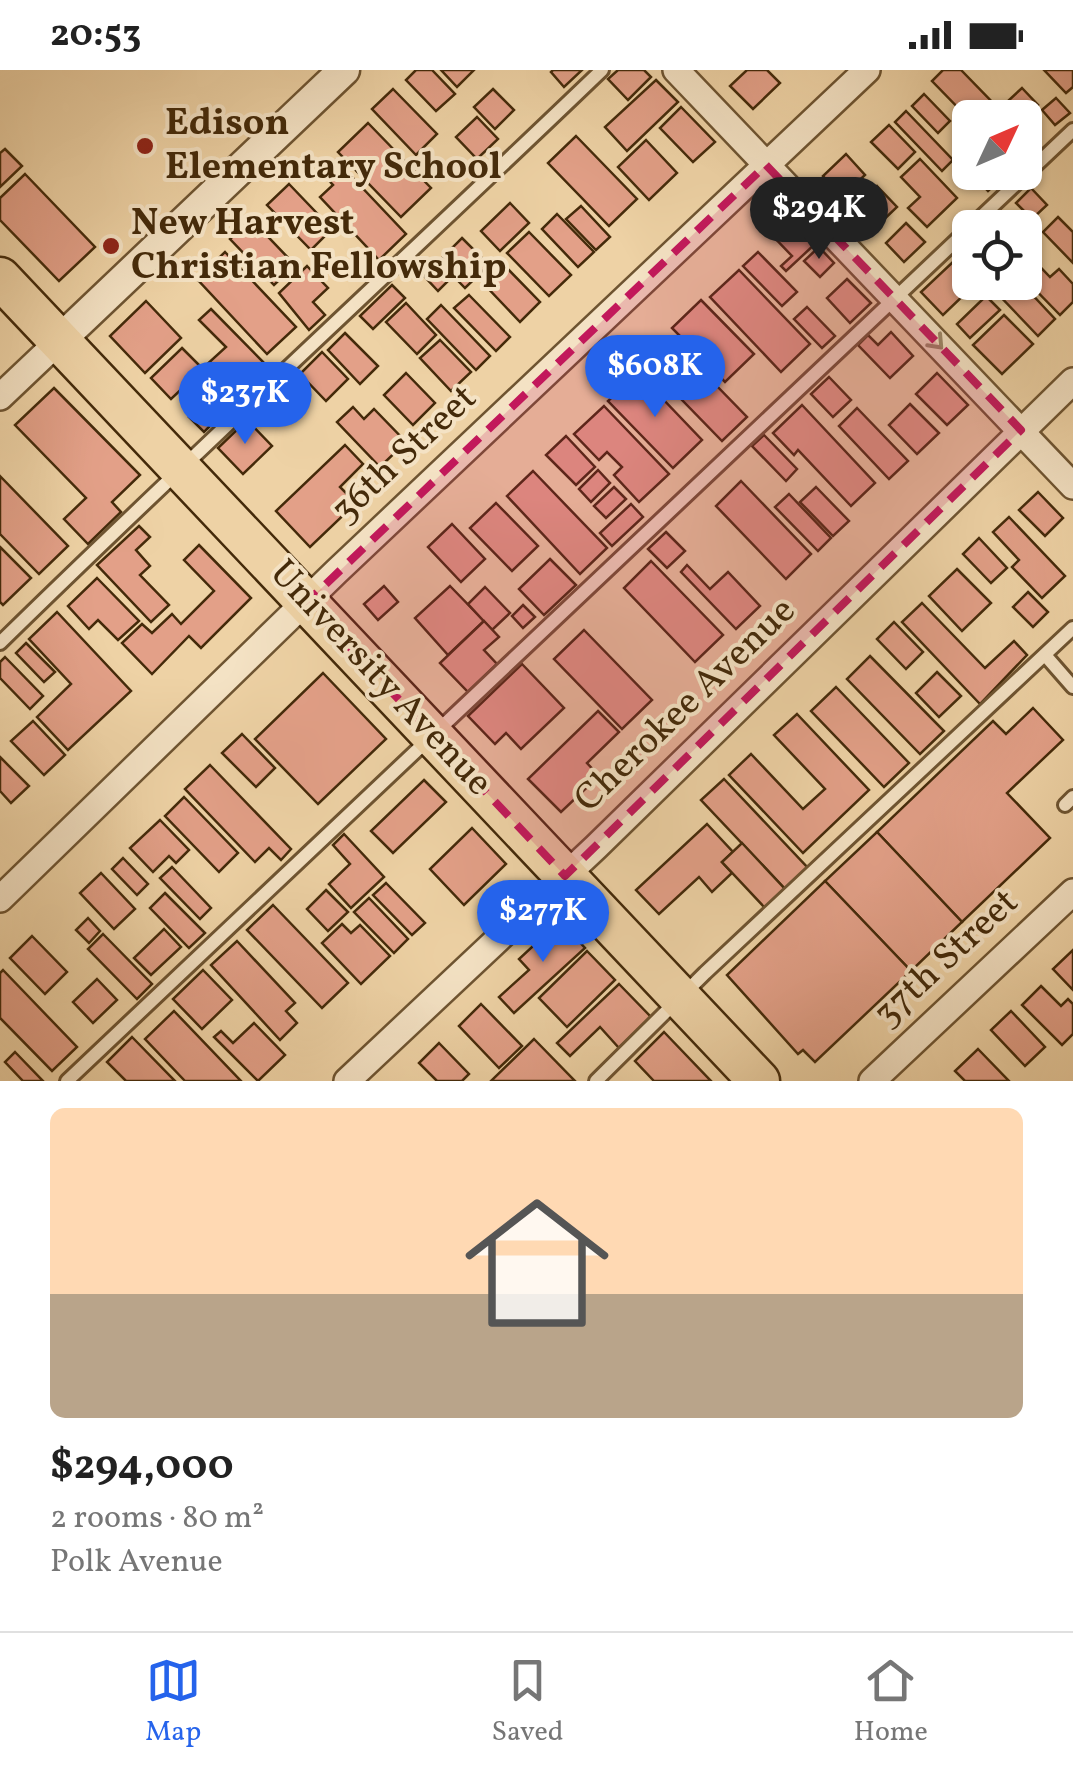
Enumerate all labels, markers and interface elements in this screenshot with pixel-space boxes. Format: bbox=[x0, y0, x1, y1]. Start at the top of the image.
text: 20:53 bbox=[50, 9, 141, 62]
place label: Edison Elementary School bbox=[165, 98, 502, 195]
north arrow bbox=[952, 100, 1042, 190]
map controls bbox=[952, 100, 1042, 300]
marker: Edison Elementary School bbox=[134, 135, 156, 157]
pin: $294K bbox=[749, 177, 889, 262]
text: $294K bbox=[772, 187, 866, 231]
place label: New Harvest Christian Fellowship bbox=[131, 198, 506, 295]
button: locate bbox=[952, 210, 1042, 300]
marker: New Harvest Christian Fellowship bbox=[100, 235, 122, 257]
one-way arrow bbox=[925, 331, 943, 349]
pin: $608K bbox=[585, 335, 725, 420]
text: $608K bbox=[607, 345, 703, 389]
pin: $237K bbox=[175, 362, 315, 447]
text: $237K bbox=[201, 372, 289, 416]
street label: 36th Street bbox=[320, 374, 490, 536]
street label: University Avenue bbox=[256, 549, 504, 809]
street label: Cherokee Avenue bbox=[564, 586, 808, 826]
street label: 37th Street bbox=[863, 878, 1031, 1040]
pin: $277K bbox=[473, 880, 613, 965]
text: $277K bbox=[499, 890, 587, 934]
icon: home bbox=[447, 1173, 627, 1353]
text: $294,000 bbox=[50, 1438, 234, 1497]
text: 2 rooms · 80 m² bbox=[50, 1497, 264, 1541]
text: Polk Avenue bbox=[50, 1541, 223, 1585]
tab: Map bbox=[145, 1653, 201, 1752]
tab: Saved bbox=[491, 1653, 564, 1752]
tab: Home bbox=[854, 1653, 928, 1752]

